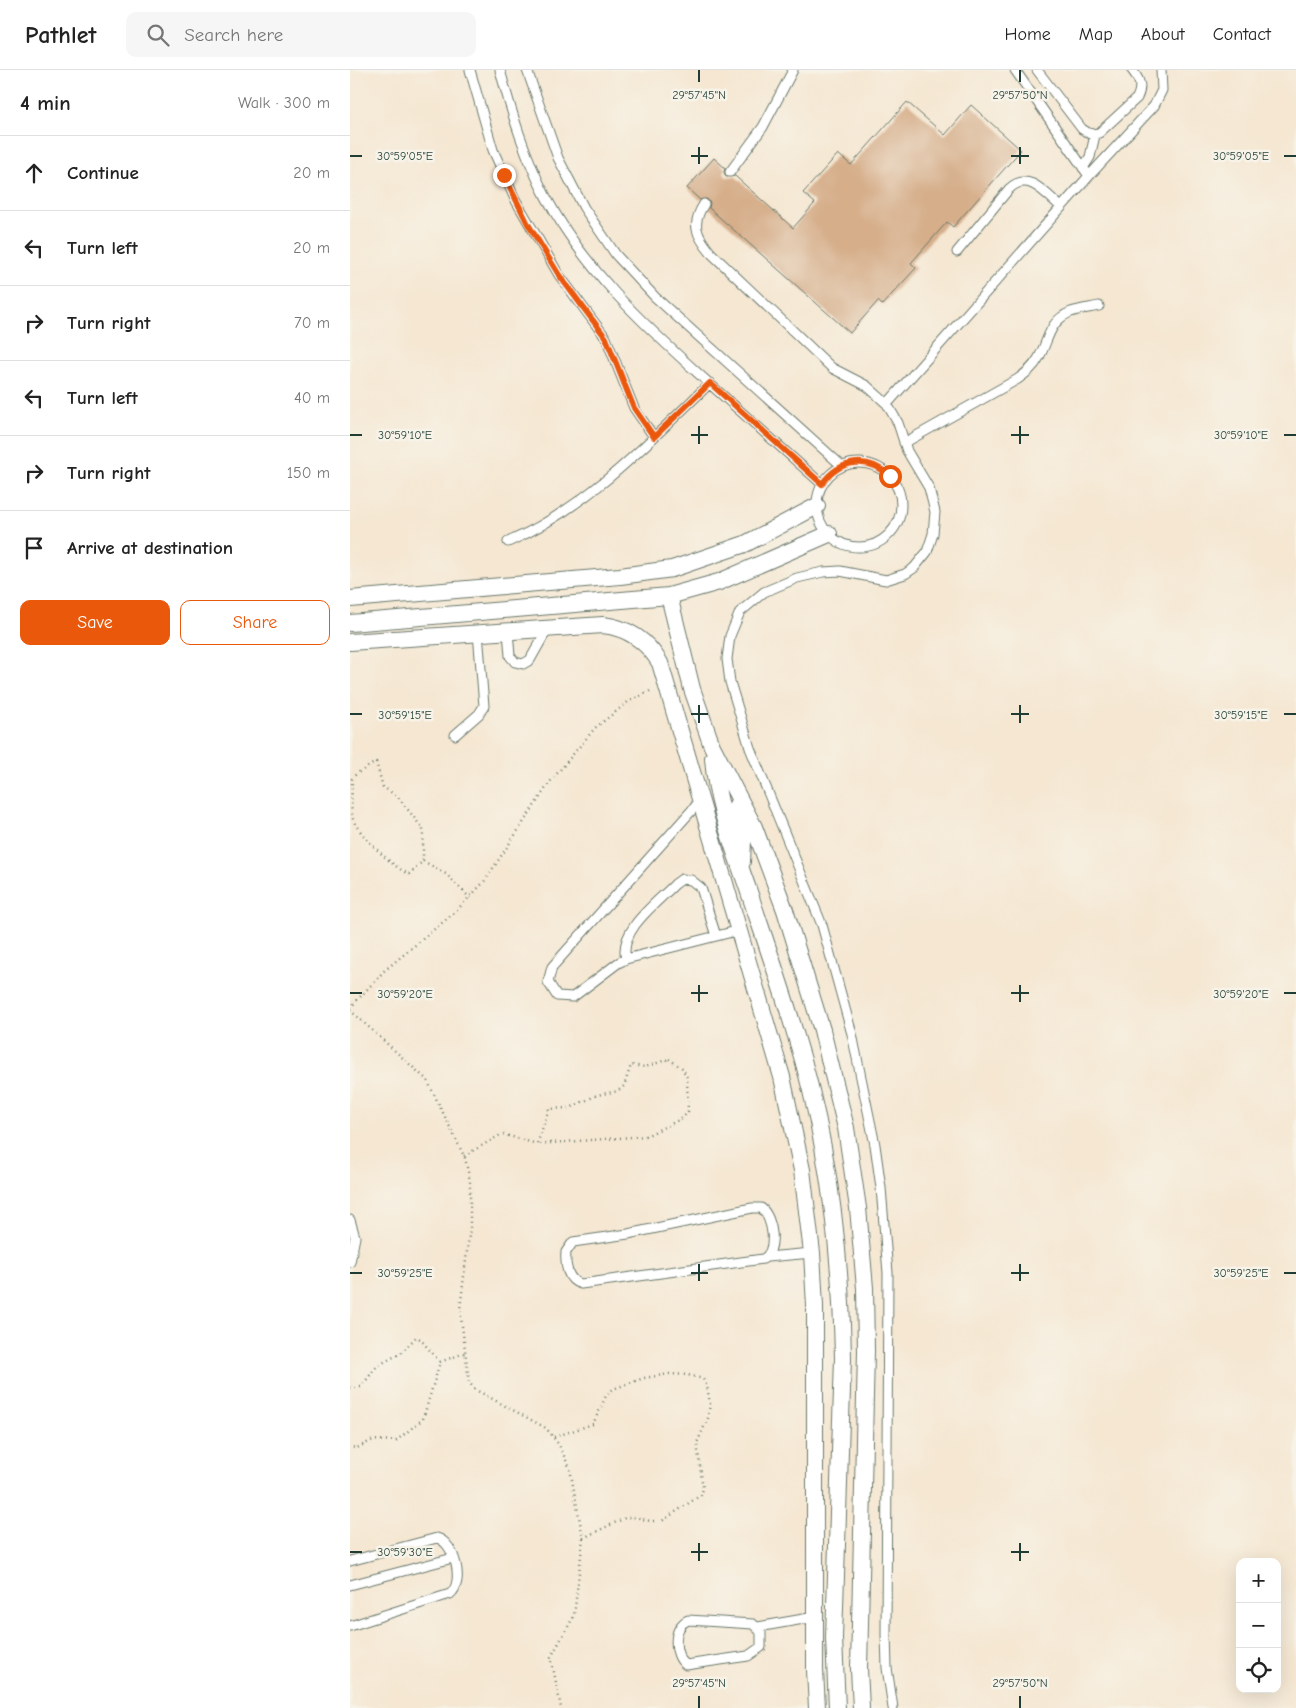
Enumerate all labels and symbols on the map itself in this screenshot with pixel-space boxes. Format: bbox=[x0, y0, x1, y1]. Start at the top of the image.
text: 29°57'45"N bbox=[672, 88, 726, 102]
text: 29°57'50"N bbox=[992, 88, 1048, 102]
text: 30°59'05"E bbox=[377, 149, 433, 163]
text: 30°59'05"E bbox=[1213, 149, 1269, 163]
route end bbox=[493, 164, 516, 187]
text: 30°59'10"E bbox=[378, 428, 432, 442]
text: 30°59'10"E bbox=[1214, 428, 1268, 442]
route start bbox=[879, 465, 902, 488]
text: 30°59'15"E bbox=[378, 708, 432, 722]
text: 30°59'15"E bbox=[1214, 708, 1268, 722]
text: 30°59'20"E bbox=[377, 987, 433, 1001]
text: 30°59'20"E bbox=[1213, 987, 1269, 1001]
text: 30°59'25"E bbox=[378, 1266, 432, 1280]
text: 30°59'25"E bbox=[1214, 1266, 1268, 1280]
text: 30°59'30"E bbox=[377, 1545, 433, 1559]
text: 29°57'45"N bbox=[672, 1676, 726, 1690]
text: 29°57'50"N bbox=[992, 1676, 1048, 1690]

